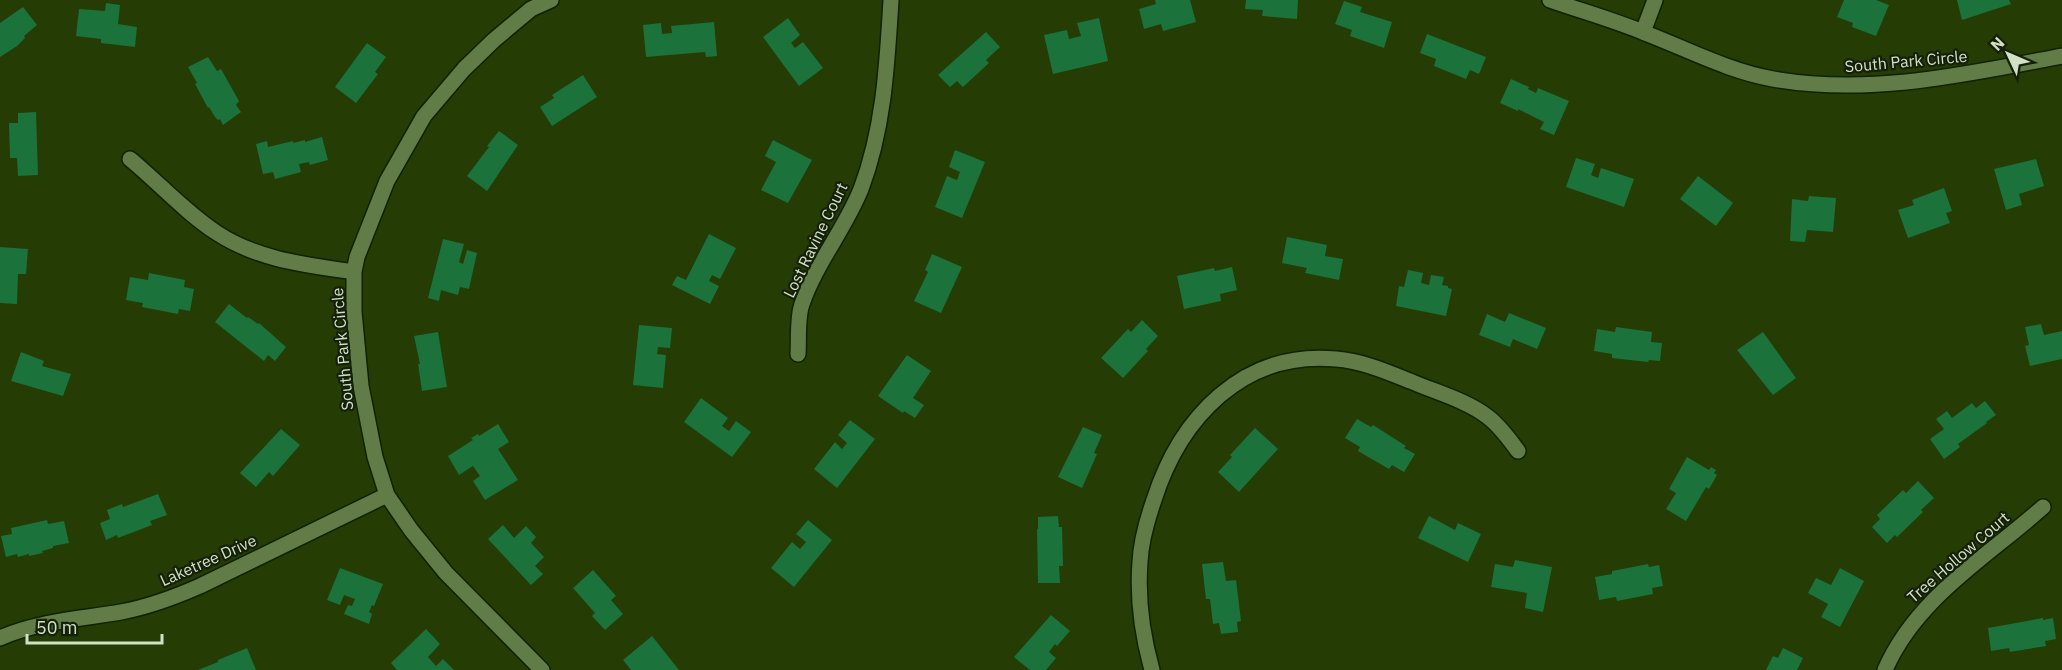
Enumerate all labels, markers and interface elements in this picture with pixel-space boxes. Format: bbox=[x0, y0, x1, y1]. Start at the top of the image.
north arrow bbox=[1978, 24, 2038, 84]
text: N bbox=[1986, 32, 2008, 55]
street label: South Park Circle bbox=[1844, 46, 1968, 76]
street label: Lost Ravine Court bbox=[779, 179, 851, 301]
street label: South Park Circle bbox=[327, 287, 357, 411]
street label: Tree Hollow Court bbox=[1903, 507, 2013, 607]
street label: Laketree Drive bbox=[157, 530, 259, 590]
scale bar bbox=[27, 607, 162, 645]
text: 50 m bbox=[36, 616, 78, 639]

